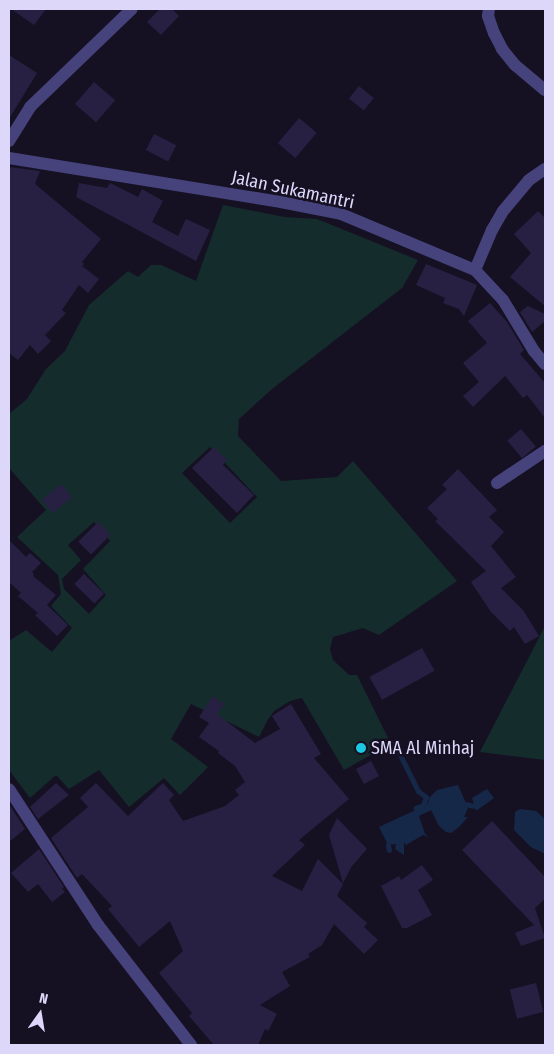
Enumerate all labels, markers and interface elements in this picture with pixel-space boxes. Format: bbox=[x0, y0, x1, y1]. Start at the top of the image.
street label: Jalan Sukamantri bbox=[230, 166, 356, 214]
place label: SMA Al Minhaj bbox=[371, 737, 474, 759]
marker: SMA Al Minhaj bbox=[355, 742, 367, 754]
north arrow bbox=[15, 989, 65, 1039]
text: N bbox=[37, 990, 49, 1008]

